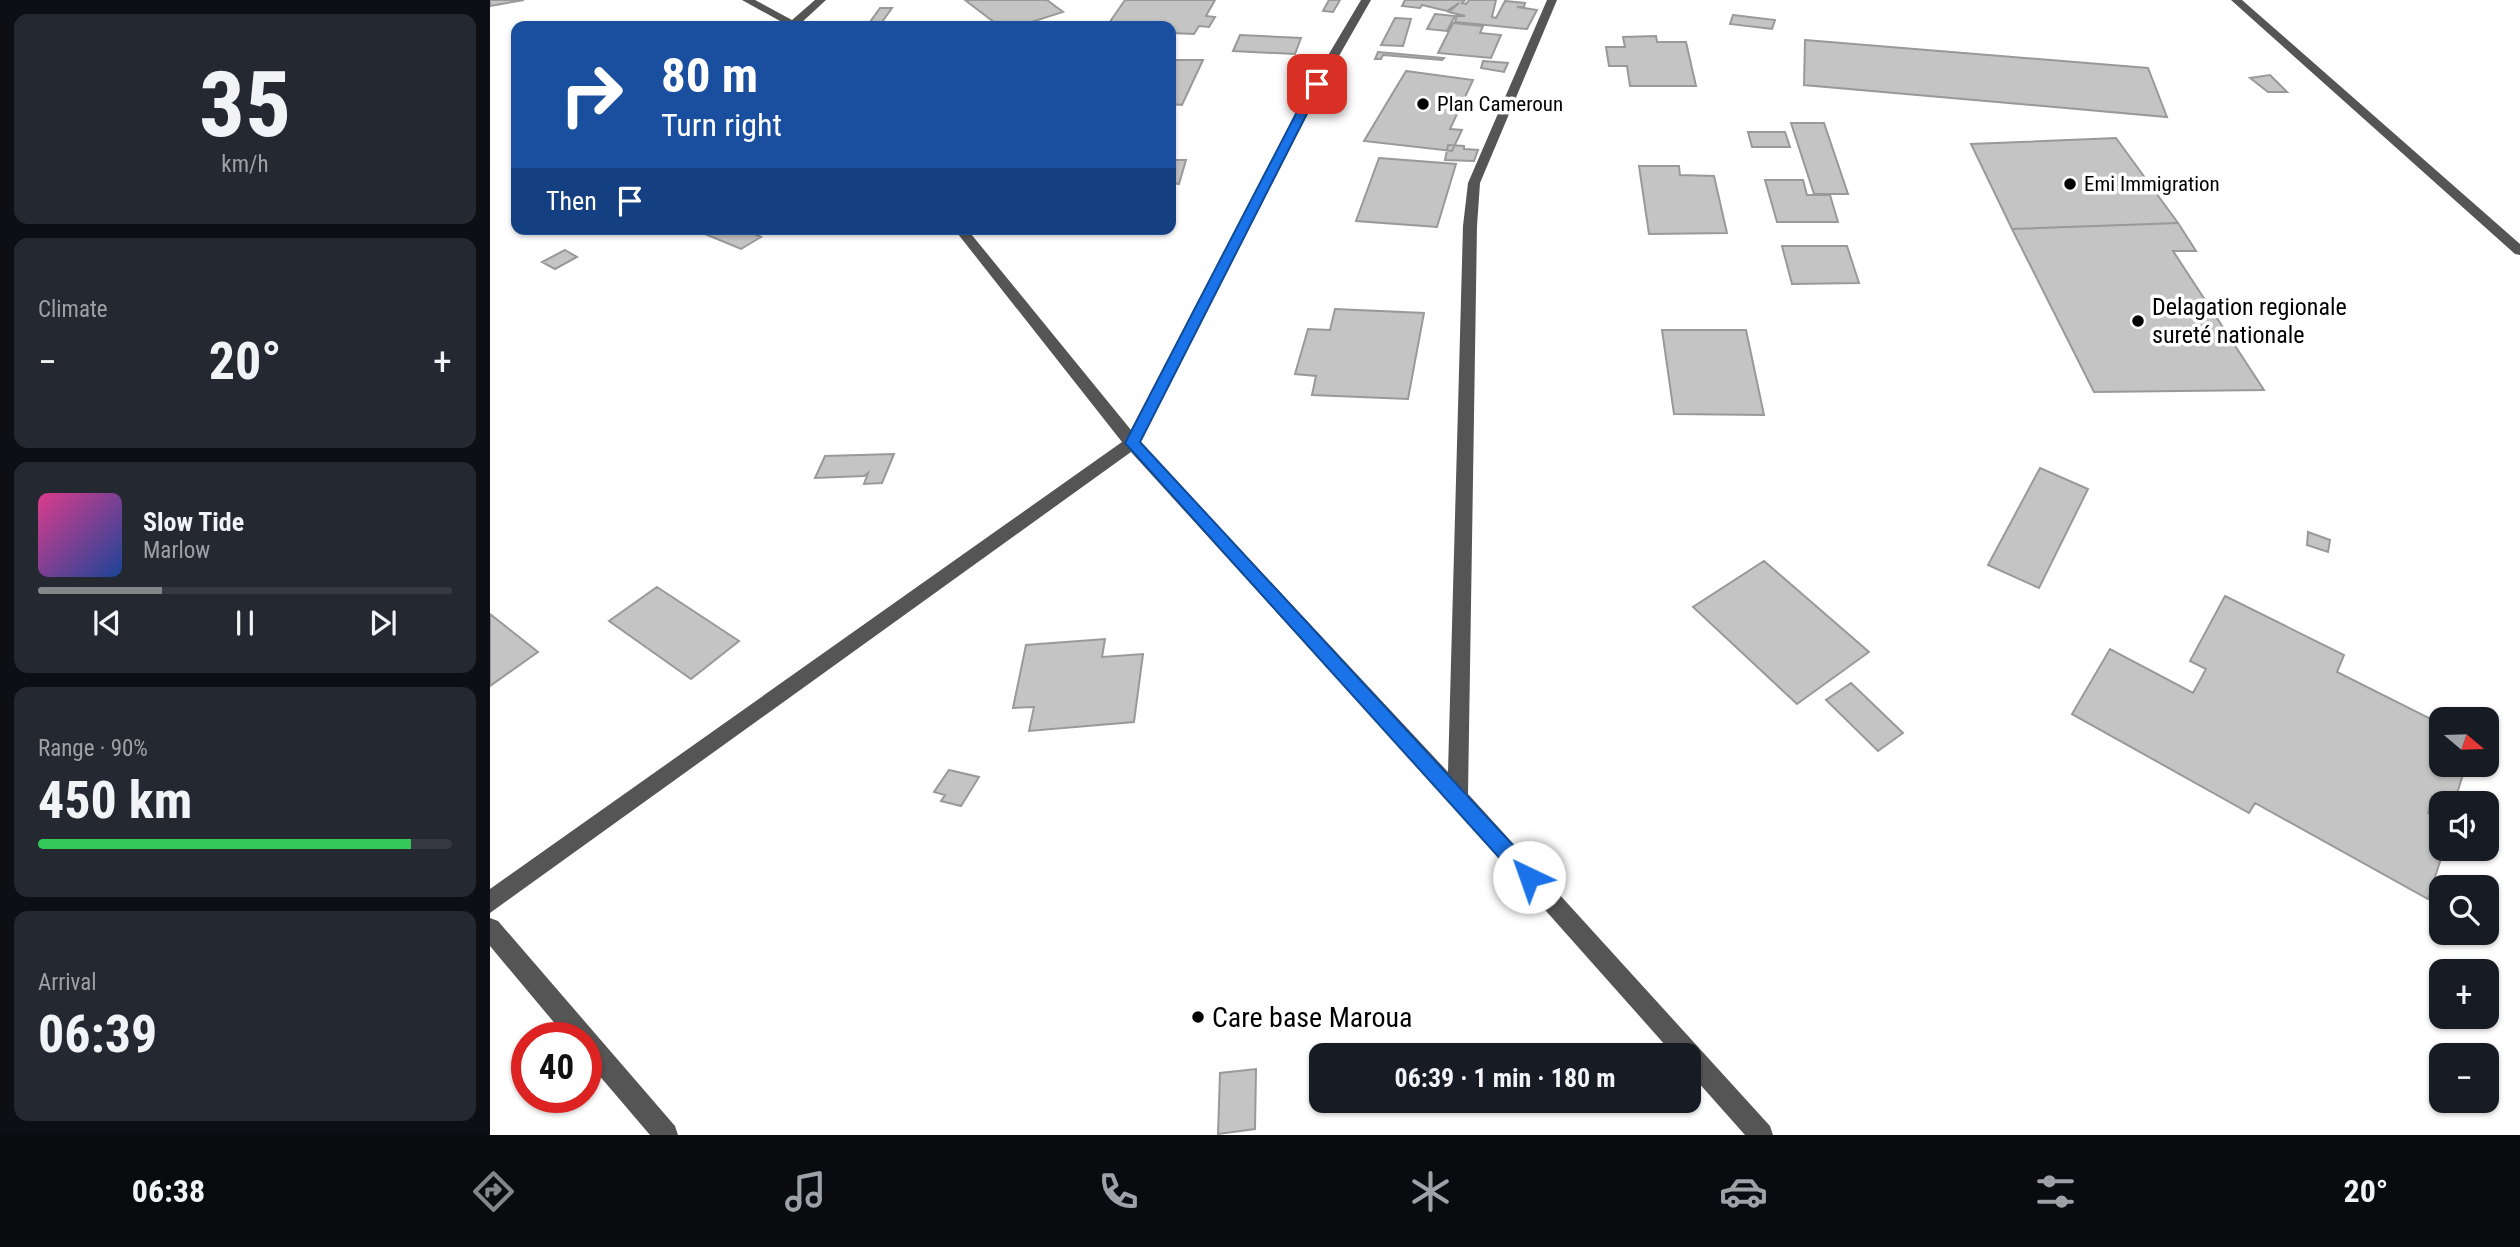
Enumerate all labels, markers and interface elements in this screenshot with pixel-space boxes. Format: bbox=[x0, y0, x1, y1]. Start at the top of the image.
text: 80 m bbox=[661, 47, 758, 104]
icon: right bbox=[546, 49, 637, 140]
text: 35 bbox=[199, 52, 291, 158]
pin bbox=[1287, 54, 1347, 114]
icon: arrive bbox=[1298, 65, 1336, 103]
place label: Plan Cameroun bbox=[1437, 92, 1563, 116]
marker: Plan Cameroun bbox=[1415, 96, 1431, 112]
text: Turn right bbox=[661, 106, 782, 144]
text: km/h bbox=[221, 151, 269, 178]
place label: Emi Immigration bbox=[2084, 172, 2220, 196]
marker: Emi Immigration bbox=[2062, 176, 2078, 192]
icon: arrive bbox=[611, 182, 649, 220]
text: Then bbox=[546, 186, 597, 216]
place label: Delagation regionale sureté nationale bbox=[2152, 293, 2347, 349]
text: Climate bbox=[38, 296, 108, 323]
marker: Delagation regionale sureté nationale bbox=[2130, 313, 2146, 329]
text: 20° bbox=[209, 331, 281, 392]
text: − bbox=[38, 340, 57, 384]
text: + bbox=[433, 340, 452, 384]
text: Slow Tide bbox=[143, 507, 244, 537]
text: Marlow bbox=[143, 537, 210, 564]
icon: previous bbox=[88, 604, 126, 642]
icon: pause bbox=[226, 604, 264, 642]
icon: next bbox=[364, 604, 402, 642]
north arrow bbox=[2429, 707, 2499, 777]
map controls bbox=[2429, 707, 2499, 1113]
text: Range · 90% bbox=[38, 735, 148, 762]
text: 450 km bbox=[38, 770, 192, 831]
button: sound bbox=[2429, 791, 2499, 861]
position arrow bbox=[1492, 840, 1566, 914]
button: search bbox=[2429, 875, 2499, 945]
button: + bbox=[2429, 959, 2499, 1029]
text: Arrival bbox=[38, 969, 97, 996]
place label: Care base Maroua bbox=[1212, 1001, 1412, 1034]
text: 06:39 bbox=[38, 1004, 157, 1065]
marker: Care base Maroua bbox=[1190, 1009, 1206, 1025]
speed limit sign: 40 bbox=[511, 1022, 602, 1113]
button: − bbox=[2429, 1043, 2499, 1113]
text: 06:39 · 1 min · 180 m bbox=[1395, 1063, 1615, 1093]
icon: directions bbox=[469, 1167, 518, 1216]
icon: music bbox=[781, 1167, 830, 1216]
icon: phone bbox=[1094, 1167, 1143, 1216]
icon: climate bbox=[1406, 1167, 1455, 1216]
icon: car bbox=[1719, 1167, 1768, 1216]
icon: filters bbox=[2031, 1167, 2080, 1216]
text: 06:38 bbox=[132, 1172, 205, 1210]
text: 20° bbox=[2343, 1172, 2388, 1210]

